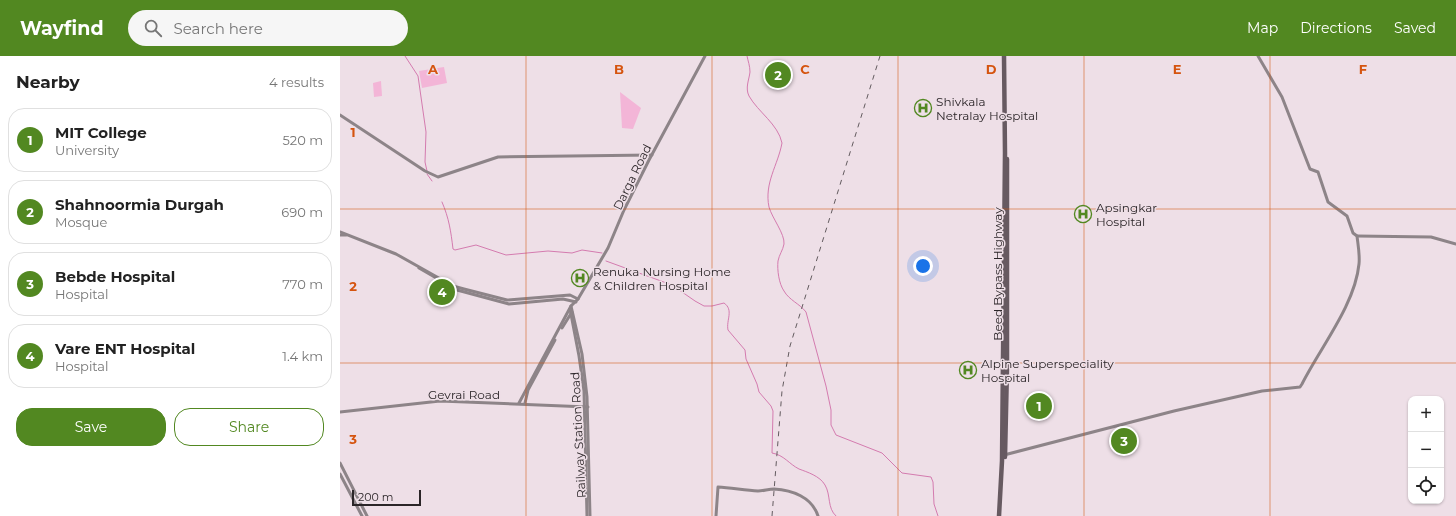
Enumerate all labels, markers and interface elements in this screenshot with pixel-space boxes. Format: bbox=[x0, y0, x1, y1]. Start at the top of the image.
search box bbox=[128, 10, 408, 46]
text: Wayfind bbox=[20, 17, 104, 40]
icon: search bbox=[142, 17, 164, 39]
text: Search here bbox=[174, 19, 263, 38]
text: Map bbox=[1247, 19, 1278, 37]
text: Directions bbox=[1300, 19, 1372, 37]
text: Saved bbox=[1394, 19, 1436, 37]
pin: 2 bbox=[765, 60, 791, 90]
text: A bbox=[427, 61, 439, 77]
text: B bbox=[614, 61, 624, 77]
text: C bbox=[800, 61, 810, 77]
text: D bbox=[986, 61, 997, 77]
text: E bbox=[1173, 61, 1182, 77]
text: F bbox=[1359, 61, 1367, 77]
text: Nearby bbox=[16, 72, 80, 92]
text: 4 results bbox=[269, 74, 324, 90]
place label: Shivkala Netralay Hospital bbox=[936, 94, 1038, 123]
hospital icon: Shivkala Netralay Hospital bbox=[913, 98, 933, 118]
text: MIT College bbox=[55, 123, 147, 142]
text: 1 bbox=[350, 124, 356, 140]
text: 1 bbox=[27, 132, 33, 148]
text: 520 m bbox=[283, 132, 323, 148]
text: University bbox=[55, 142, 119, 158]
street label: Darga Road bbox=[610, 142, 654, 212]
text: Shahnoormia Durgah bbox=[55, 195, 224, 214]
place label: Apsingkar Hospital bbox=[1096, 200, 1157, 229]
text: 2 bbox=[26, 204, 34, 220]
text: 690 m bbox=[281, 204, 323, 220]
hospital icon: Apsingkar Hospital bbox=[1073, 204, 1093, 224]
street label: Beed Bypass Highway bbox=[990, 207, 1005, 341]
text: Mosque bbox=[55, 214, 107, 230]
your location bbox=[913, 256, 933, 276]
place label: Renuka Nursing Home & Children Hospital bbox=[593, 264, 731, 293]
text: Bebde Hospital bbox=[55, 267, 175, 286]
hospital icon: Renuka Nursing Home & Children Hospital bbox=[570, 268, 590, 288]
text: 3 bbox=[26, 276, 34, 292]
text: 770 m bbox=[282, 276, 323, 292]
pin: 4 bbox=[429, 277, 455, 307]
text: 2 bbox=[349, 278, 357, 294]
text: Hospital bbox=[55, 286, 108, 302]
text: Vare ENT Hospital bbox=[55, 339, 195, 358]
text: 4 bbox=[26, 348, 34, 364]
text: 1.4 km bbox=[282, 348, 323, 364]
place label: Alpine Superspeciality Hospital bbox=[981, 356, 1114, 385]
text: Hospital bbox=[55, 358, 108, 374]
hospital icon: Alpine Superspeciality Hospital bbox=[958, 360, 978, 380]
street label: Railway Station Road bbox=[567, 372, 589, 498]
street label: Gevrai Road bbox=[428, 387, 500, 402]
pin: 1 bbox=[1026, 391, 1052, 421]
map controls bbox=[1408, 396, 1444, 504]
button: + bbox=[1408, 396, 1444, 432]
button: Save bbox=[16, 408, 166, 446]
button: Share bbox=[174, 408, 324, 446]
pin: 3 bbox=[1111, 426, 1137, 456]
text: 3 bbox=[348, 431, 357, 447]
button: − bbox=[1408, 432, 1444, 468]
button: locate bbox=[1408, 468, 1444, 504]
scale bar bbox=[352, 488, 421, 507]
text: 200 m bbox=[358, 490, 393, 504]

